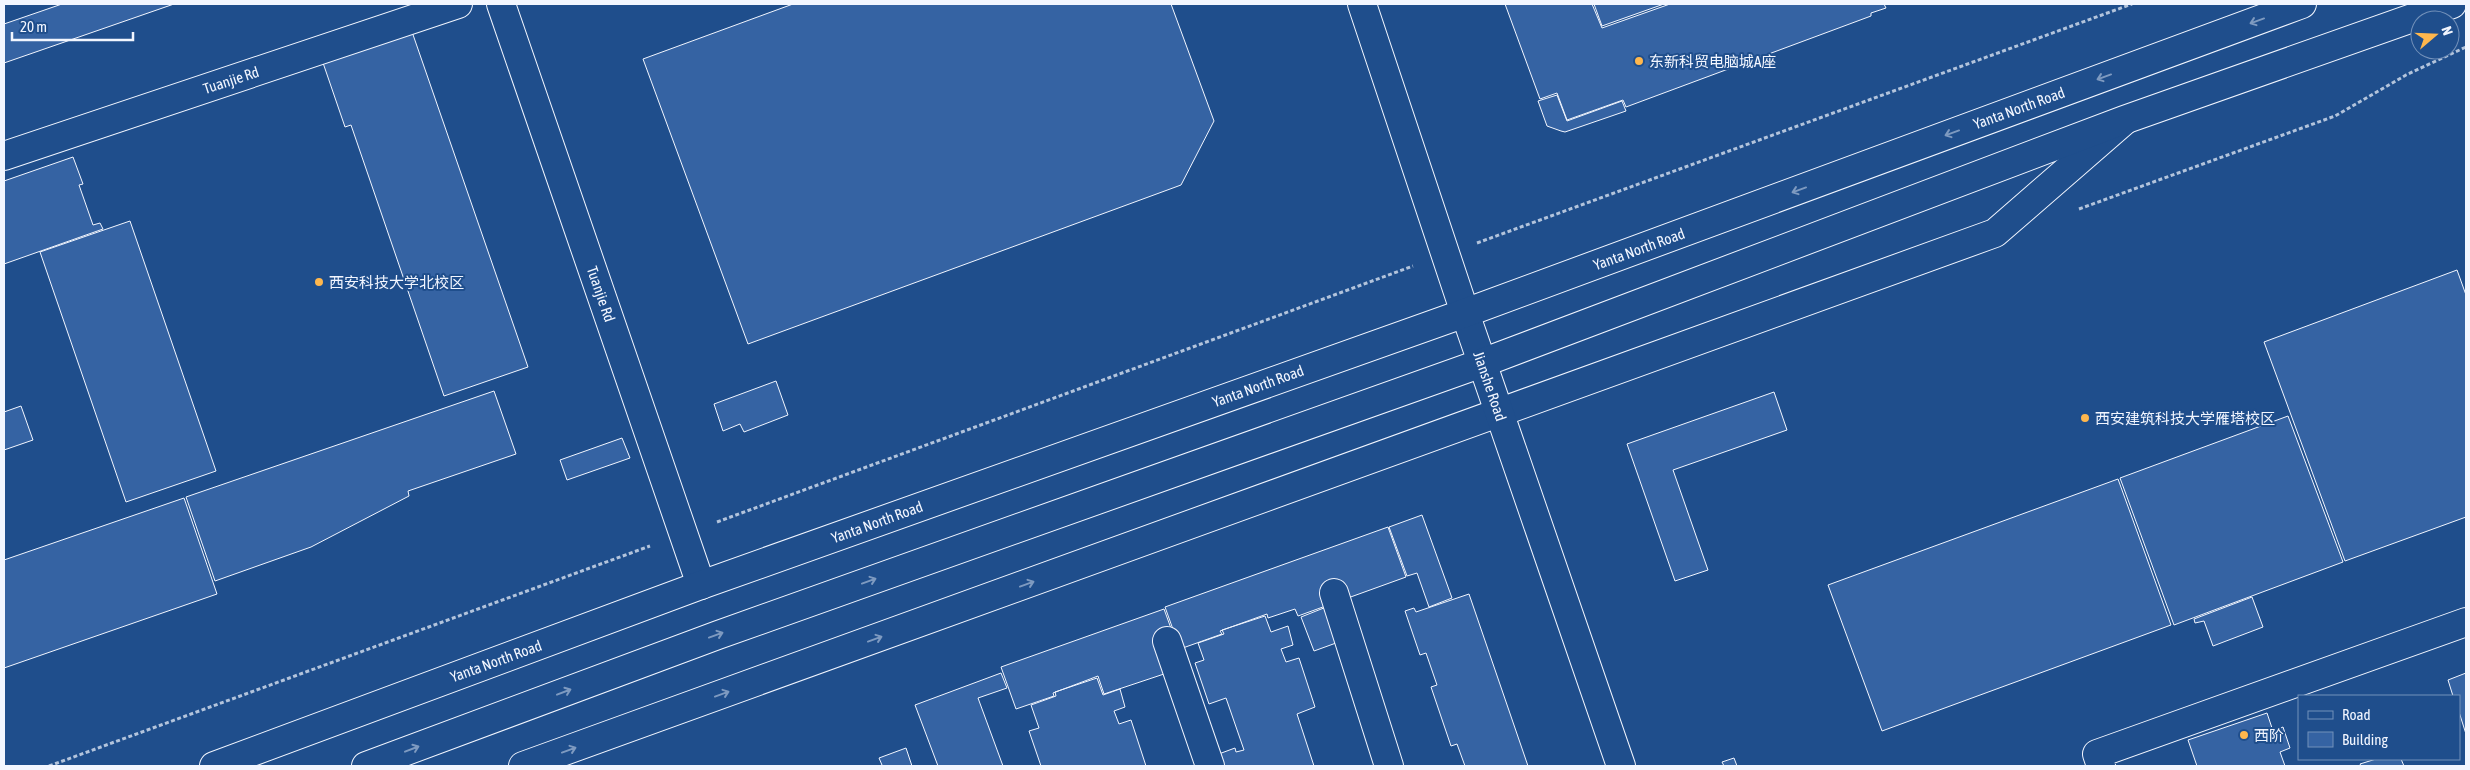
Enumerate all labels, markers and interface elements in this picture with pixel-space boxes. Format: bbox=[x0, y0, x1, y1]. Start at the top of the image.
scale bar bbox=[12, 10, 134, 42]
north arrow bbox=[2410, 10, 2460, 60]
one-way arrow bbox=[2250, 17, 2265, 26]
text: 20 m bbox=[20, 18, 47, 35]
text: N bbox=[2438, 24, 2456, 37]
place label: 东新科贸电脑城A座 bbox=[1649, 53, 1776, 70]
marker: 东新科贸电脑城A座 bbox=[1633, 55, 1645, 67]
street label: Tuanjie Rd bbox=[201, 63, 261, 97]
one-way arrow bbox=[2097, 73, 2112, 82]
street label: Yanta North Road bbox=[1971, 84, 2067, 132]
one-way arrow bbox=[1945, 129, 1960, 138]
one-way arrow bbox=[1792, 186, 1807, 195]
street label: Yanta North Road bbox=[1591, 225, 1687, 273]
street label: Tuanjie Rd bbox=[584, 264, 618, 324]
place label: 西安科技大学北校区 bbox=[329, 274, 464, 291]
marker: 西安科技大学北校区 bbox=[313, 276, 325, 288]
street label: Jianshe Road bbox=[1470, 349, 1510, 423]
street label: Yanta North Road bbox=[1210, 362, 1306, 410]
place label: 西安建筑科技大学雁塔校区 bbox=[2095, 410, 2275, 427]
marker: 西安建筑科技大学雁塔校区 bbox=[2079, 412, 2091, 424]
street label: Yanta North Road bbox=[829, 498, 925, 546]
one-way arrow bbox=[861, 576, 876, 585]
one-way arrow bbox=[1019, 579, 1035, 588]
one-way arrow bbox=[708, 630, 723, 639]
one-way arrow bbox=[866, 634, 882, 643]
street label: Yanta North Road bbox=[448, 637, 544, 685]
one-way arrow bbox=[556, 687, 571, 696]
one-way arrow bbox=[714, 689, 729, 698]
legend bbox=[2298, 695, 2460, 760]
text: Road bbox=[2342, 706, 2371, 723]
place label: 西阶 bbox=[2254, 727, 2284, 744]
marker: 西阶 bbox=[2238, 729, 2250, 741]
text: Building bbox=[2342, 731, 2388, 748]
one-way arrow bbox=[403, 744, 419, 753]
one-way arrow bbox=[561, 745, 576, 754]

